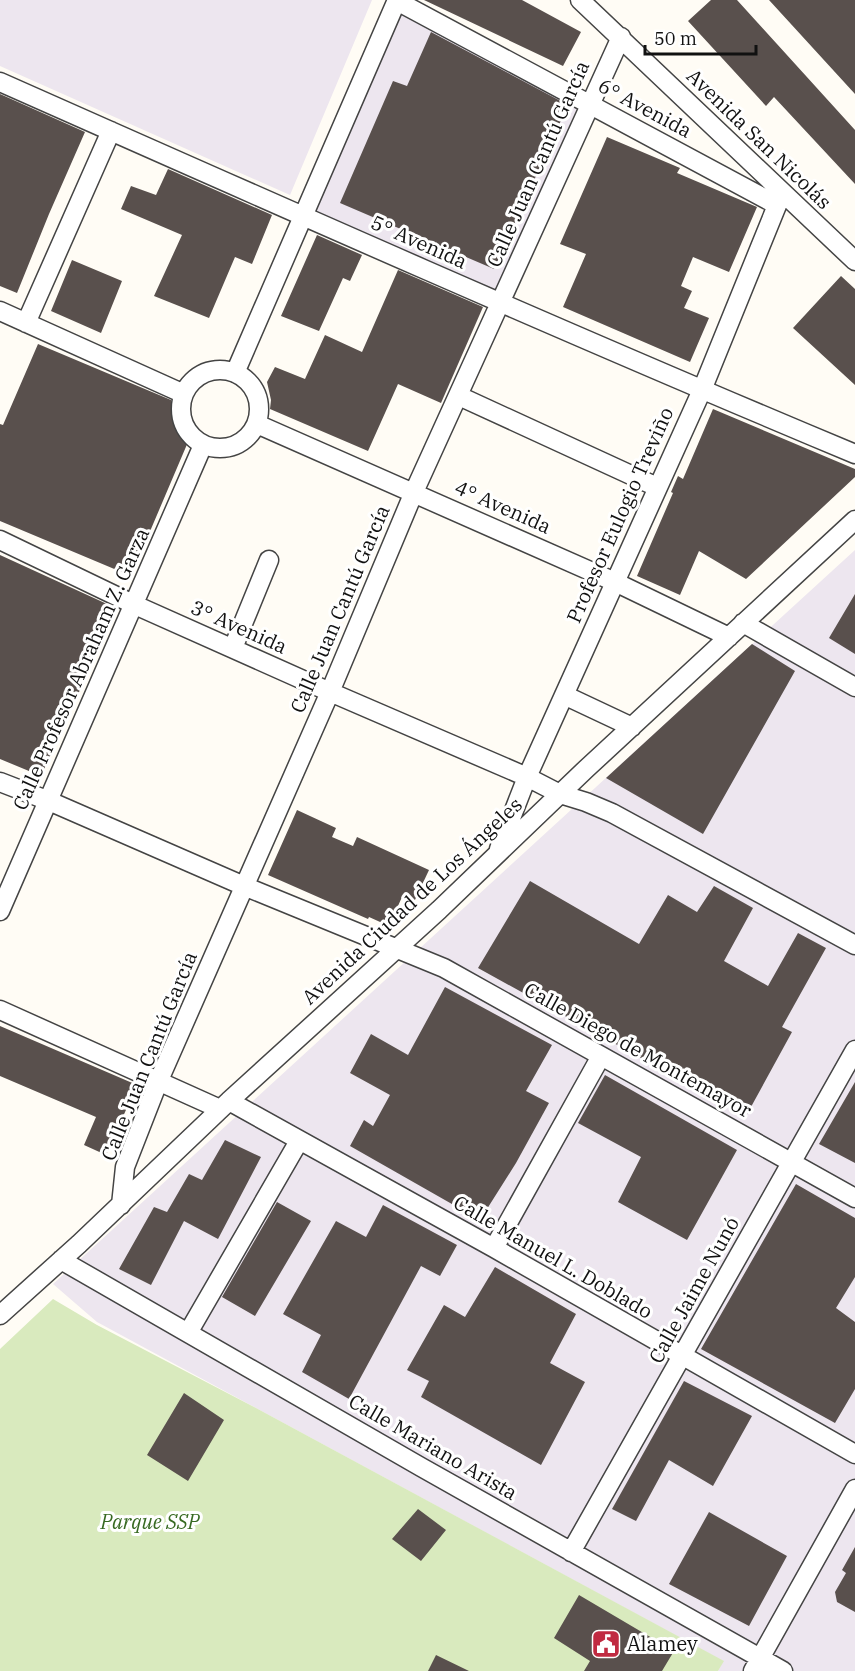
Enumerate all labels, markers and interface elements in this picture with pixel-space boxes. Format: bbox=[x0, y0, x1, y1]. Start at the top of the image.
scale bar bbox=[645, 18, 756, 56]
text: 50 m bbox=[654, 27, 697, 50]
street label: Calle Juan Cantú García bbox=[480, 56, 595, 271]
street label: Avenida San Nicolás bbox=[681, 62, 838, 215]
street label: 6° Avenida bbox=[594, 72, 697, 144]
street label: 5° Avenida bbox=[367, 208, 472, 275]
street label: Profesor Eulogio Treviño bbox=[560, 403, 679, 627]
street label: 4° Avenida bbox=[451, 473, 556, 540]
street label: Calle Juan Cantú García bbox=[283, 501, 396, 717]
street label: Calle Profesor Abraham Z. Garza bbox=[6, 523, 155, 814]
street label: 3° Avenida bbox=[187, 593, 292, 660]
street label: Avenida Ciudad de Los Ángeles bbox=[296, 791, 528, 1010]
street label: Calle Juan Cantú García bbox=[94, 947, 203, 1164]
street label: Calle Diego de Montemayor bbox=[520, 976, 757, 1124]
street label: Calle Manuel L. Doblado bbox=[449, 1188, 658, 1325]
street label: Calle Jaime Nunó bbox=[642, 1212, 745, 1368]
street label: Calle Mariano Arista bbox=[344, 1387, 523, 1506]
park label: Parque SSP bbox=[99, 1508, 201, 1535]
public building icon: Alamey bbox=[590, 1628, 622, 1660]
place label: Alamey bbox=[627, 1630, 698, 1657]

